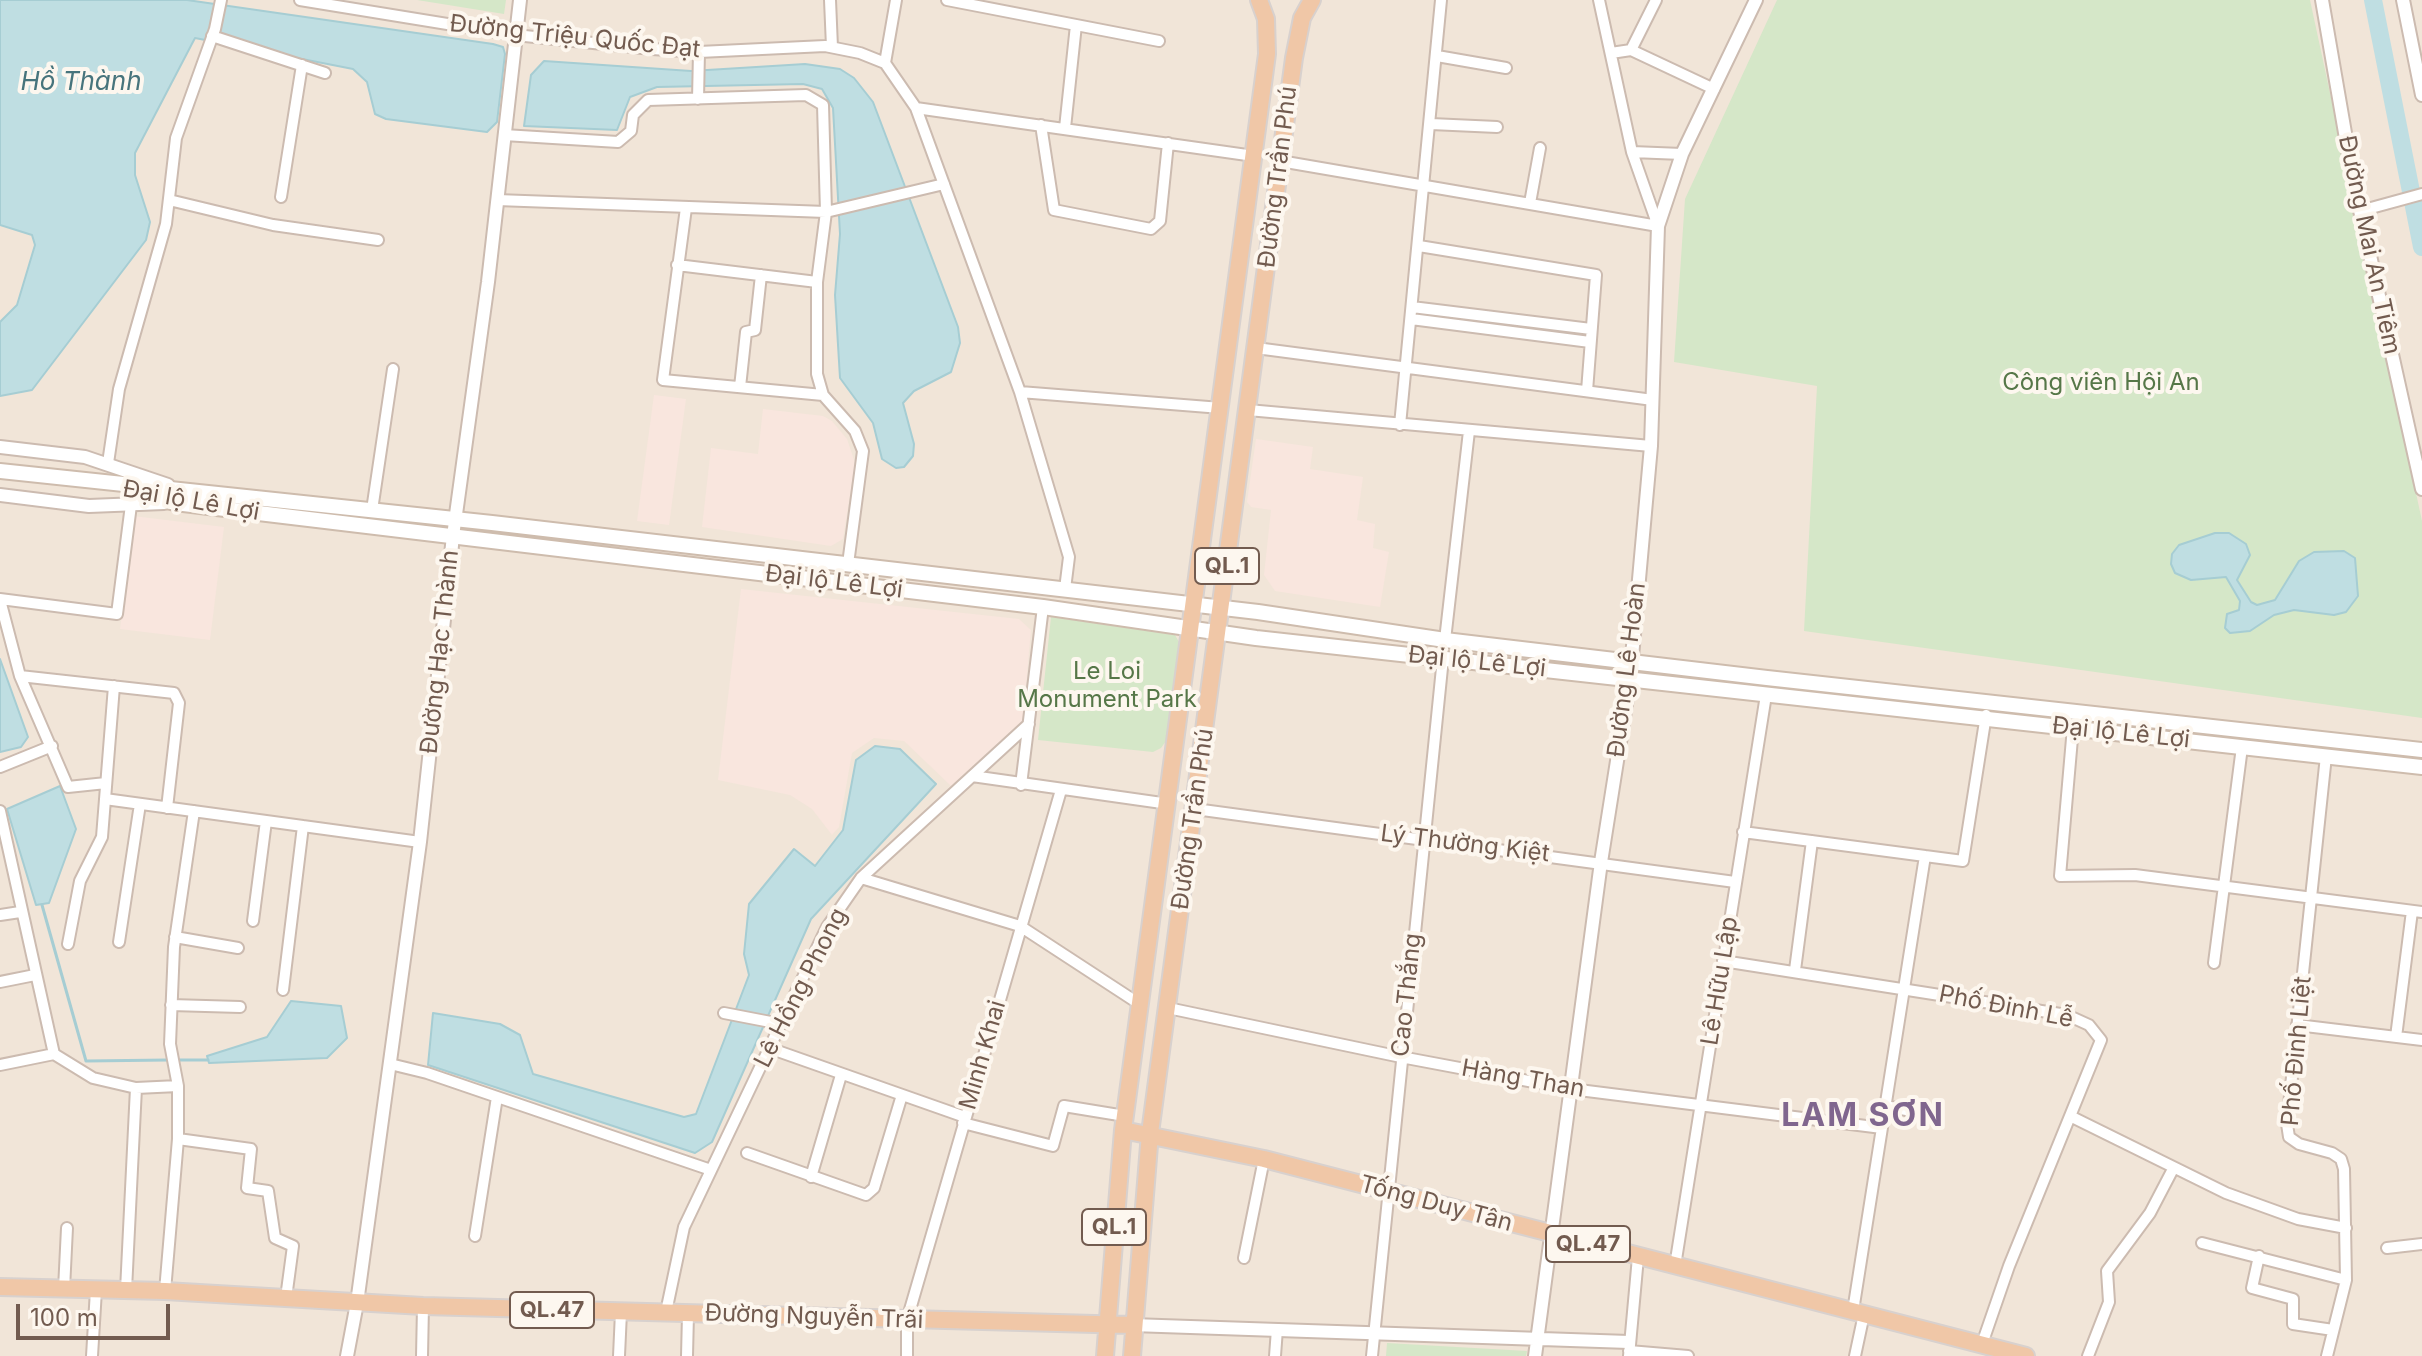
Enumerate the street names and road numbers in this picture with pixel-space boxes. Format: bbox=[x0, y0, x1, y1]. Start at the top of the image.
street label: Đường Triệu Quốc Đạt bbox=[448, 10, 702, 64]
street label: Đường Trần Phú bbox=[1253, 85, 1303, 269]
street label: Đường Mai An Tiêm bbox=[2332, 133, 2406, 357]
street label: Đại lộ Lê Lợi bbox=[120, 475, 262, 527]
road number: QL.1 bbox=[1195, 548, 1259, 584]
street label: Đường Hạc Thành bbox=[415, 549, 465, 755]
street label: Đại lộ Lê Lợi bbox=[764, 559, 904, 605]
street label: Đường Lê Hoàn bbox=[1602, 581, 1652, 759]
street label: Đại lộ Lê Lợi bbox=[1407, 640, 1547, 684]
street label: Đại lộ Lê Lợi bbox=[2051, 711, 2191, 755]
street label: Đường Trần Phú bbox=[1166, 727, 1220, 911]
street label: Lý Thường Kiệt bbox=[1379, 819, 1551, 869]
street label: Lê Hồng Phong bbox=[748, 904, 854, 1072]
street label: Lê Hữu Lập bbox=[1696, 915, 1744, 1047]
street label: Cao Thắng bbox=[1386, 932, 1428, 1058]
street label: Phố Đinh Liệt bbox=[2276, 975, 2318, 1127]
street label: Phố Đinh Lễ bbox=[1936, 980, 2076, 1034]
street label: Minh Khai bbox=[954, 997, 1012, 1113]
street label: Hàng Than bbox=[1459, 1054, 1587, 1104]
street label: Tống Duy Tân bbox=[1357, 1170, 1515, 1238]
road number: QL.1 bbox=[1082, 1209, 1146, 1245]
road number: QL.47 bbox=[1546, 1226, 1630, 1262]
road number: QL.47 bbox=[510, 1292, 594, 1328]
street label: Đường Nguyễn Trãi bbox=[704, 1299, 924, 1335]

